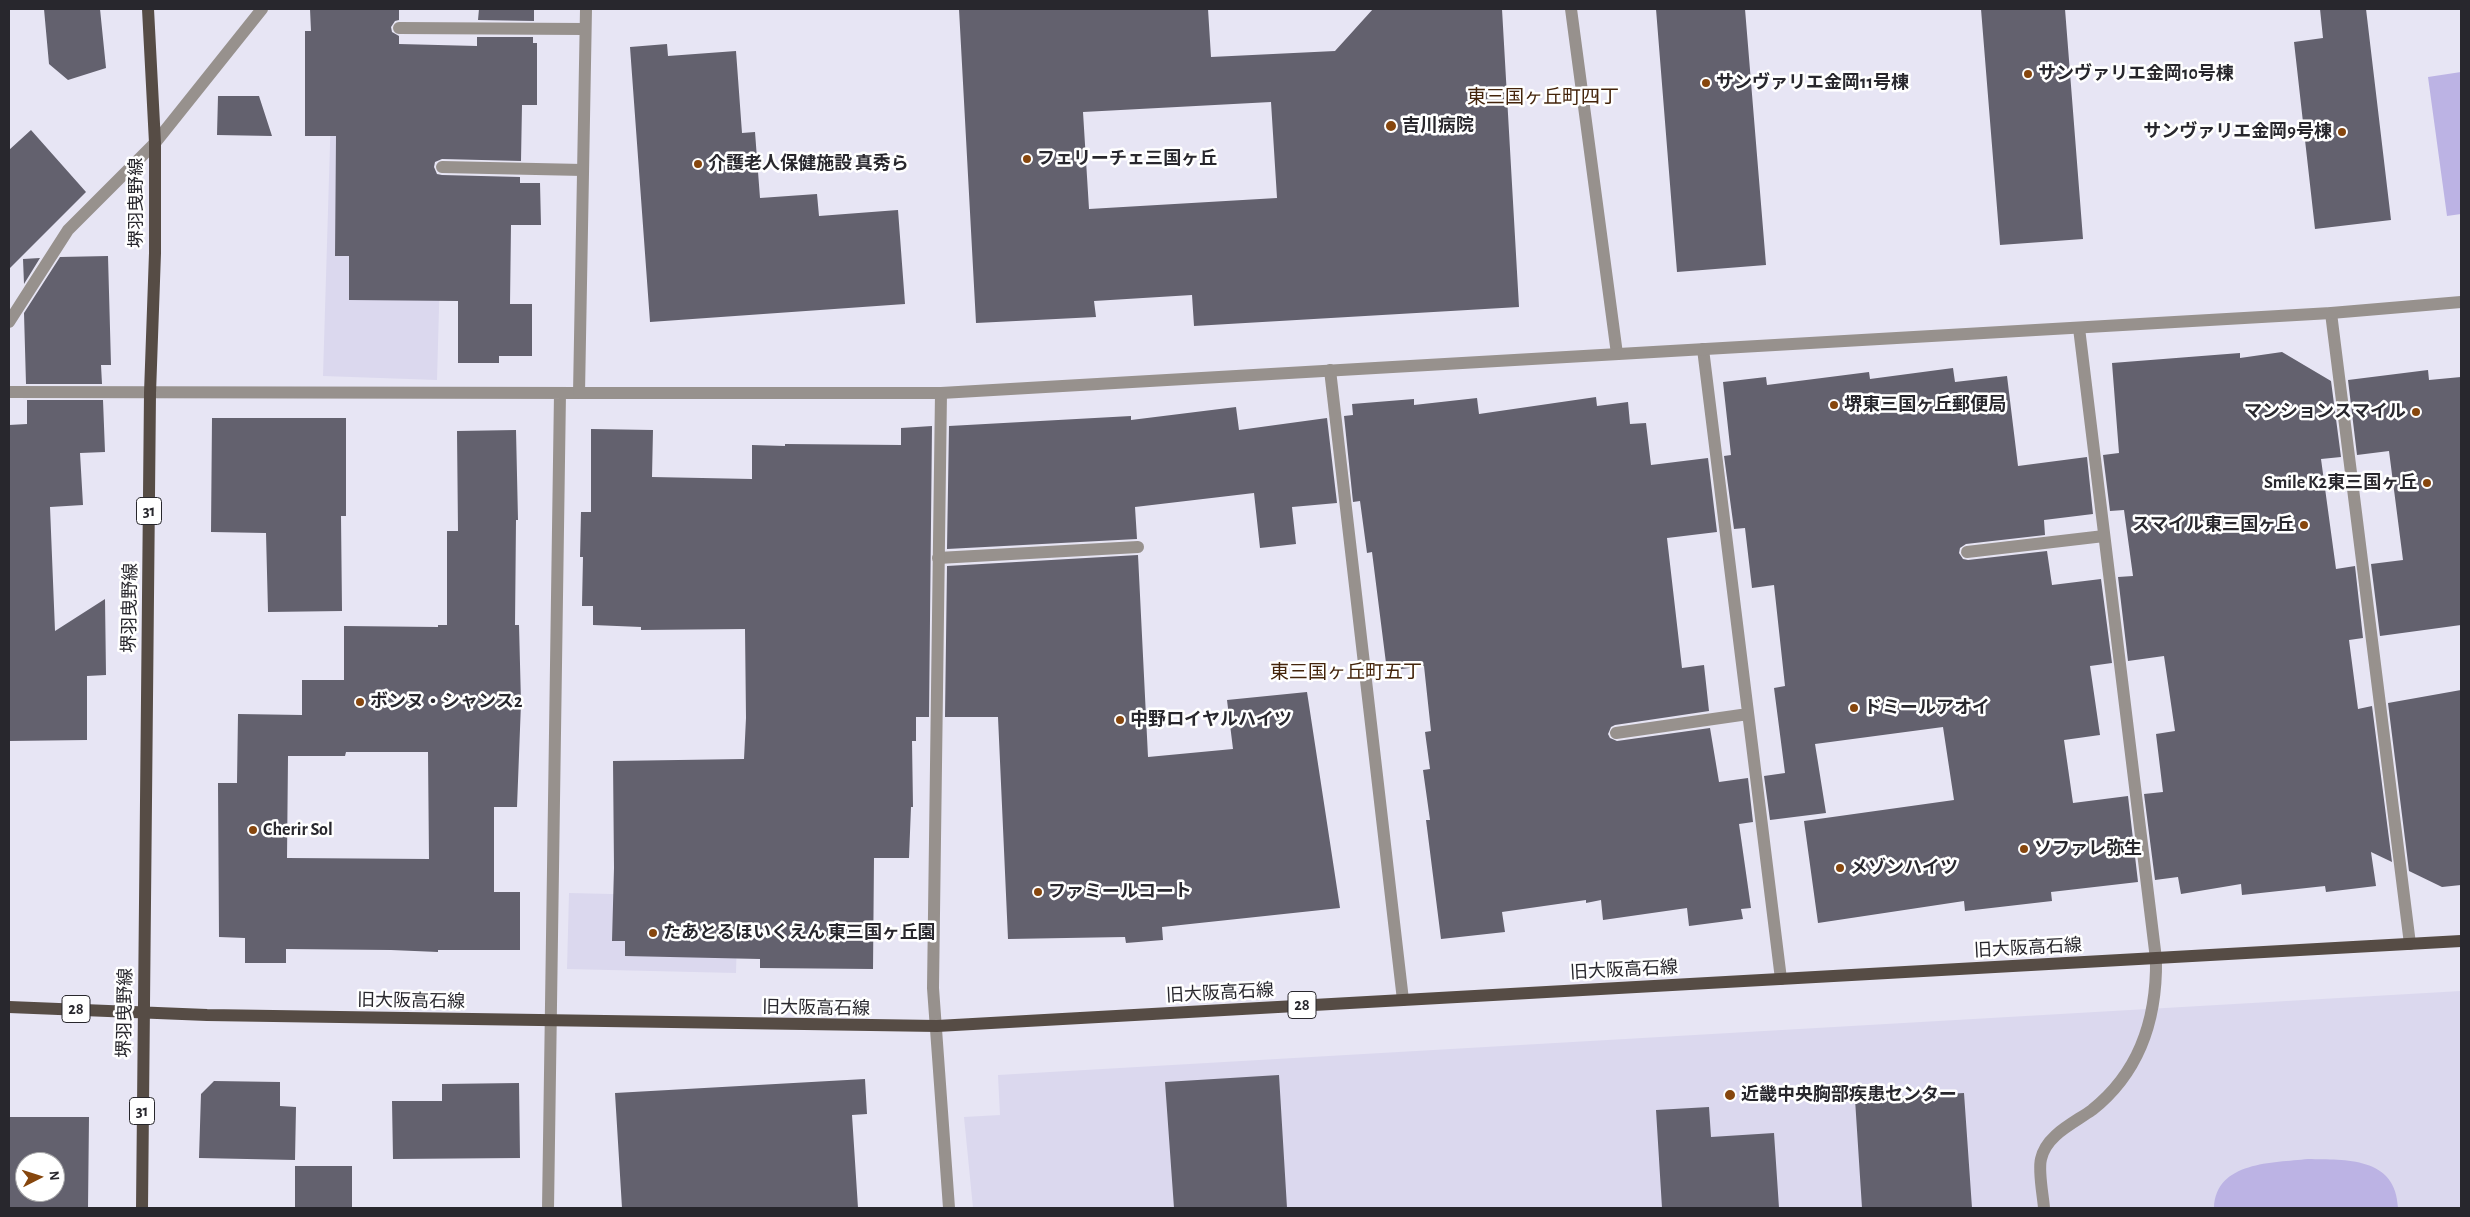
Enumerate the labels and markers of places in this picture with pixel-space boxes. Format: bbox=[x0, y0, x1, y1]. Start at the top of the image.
place label: サンヴァリエ金岡10号棟 bbox=[2038, 63, 2234, 85]
marker: サンヴァリエ金岡10号棟 bbox=[2022, 68, 2034, 80]
place label: サンヴァリエ金岡11号棟 bbox=[1716, 72, 1909, 94]
marker: サンヴァリエ金岡11号棟 bbox=[1700, 77, 1712, 89]
place label: 吉川病院 bbox=[1402, 115, 1474, 137]
marker: 吉川病院 bbox=[1384, 119, 1398, 133]
place label: サンヴァリエ金岡9号棟 bbox=[2143, 121, 2332, 143]
marker: サンヴァリエ金岡9号棟 bbox=[2336, 126, 2348, 138]
place label: フェリーチェ三国ヶ丘 bbox=[1037, 148, 1217, 170]
place label: 介護老人保健施設 真秀ら bbox=[708, 153, 909, 175]
marker: フェリーチェ三国ヶ丘 bbox=[1021, 153, 1033, 165]
marker: 介護老人保健施設 真秀ら bbox=[692, 158, 704, 170]
place label: 堺東三国ヶ丘郵便局 bbox=[1844, 394, 2006, 416]
marker: 堺東三国ヶ丘郵便局 bbox=[1828, 399, 1840, 411]
place label: マンションスマイル bbox=[2244, 401, 2406, 423]
marker: マンションスマイル bbox=[2410, 406, 2422, 418]
place label: Smile K2東三国ヶ丘 bbox=[2264, 472, 2417, 494]
marker: Smile K2東三国ヶ丘 bbox=[2421, 477, 2433, 489]
place label: スマイル東三国ヶ丘 bbox=[2132, 514, 2294, 536]
marker: スマイル東三国ヶ丘 bbox=[2298, 519, 2310, 531]
place label: ボンヌ・シャンス2 bbox=[370, 691, 522, 713]
marker: ボンヌ・シャンス2 bbox=[354, 696, 366, 708]
place label: ドミールアオイ bbox=[1864, 697, 1990, 719]
marker: ドミールアオイ bbox=[1848, 702, 1860, 714]
place label: 中野ロイヤルハイツ bbox=[1130, 709, 1292, 731]
marker: 中野ロイヤルハイツ bbox=[1114, 714, 1126, 726]
place label: Cherir Sol bbox=[263, 819, 333, 841]
marker: Cherir Sol bbox=[247, 824, 259, 836]
place label: ソファレ弥生 bbox=[2034, 838, 2142, 860]
marker: ソファレ弥生 bbox=[2018, 843, 2030, 855]
place label: メゾンハイツ bbox=[1850, 857, 1958, 879]
marker: メゾンハイツ bbox=[1834, 862, 1846, 874]
place label: ファミールコート bbox=[1048, 881, 1192, 903]
marker: ファミールコート bbox=[1032, 886, 1044, 898]
place label: たあとるほいくえん 東三国ヶ丘園 bbox=[663, 922, 936, 944]
marker: たあとるほいくえん 東三国ヶ丘園 bbox=[647, 927, 659, 939]
place label: 近畿中央胸部疾患センター bbox=[1741, 1084, 1957, 1106]
marker: 近畿中央胸部疾患センター bbox=[1723, 1088, 1737, 1102]

